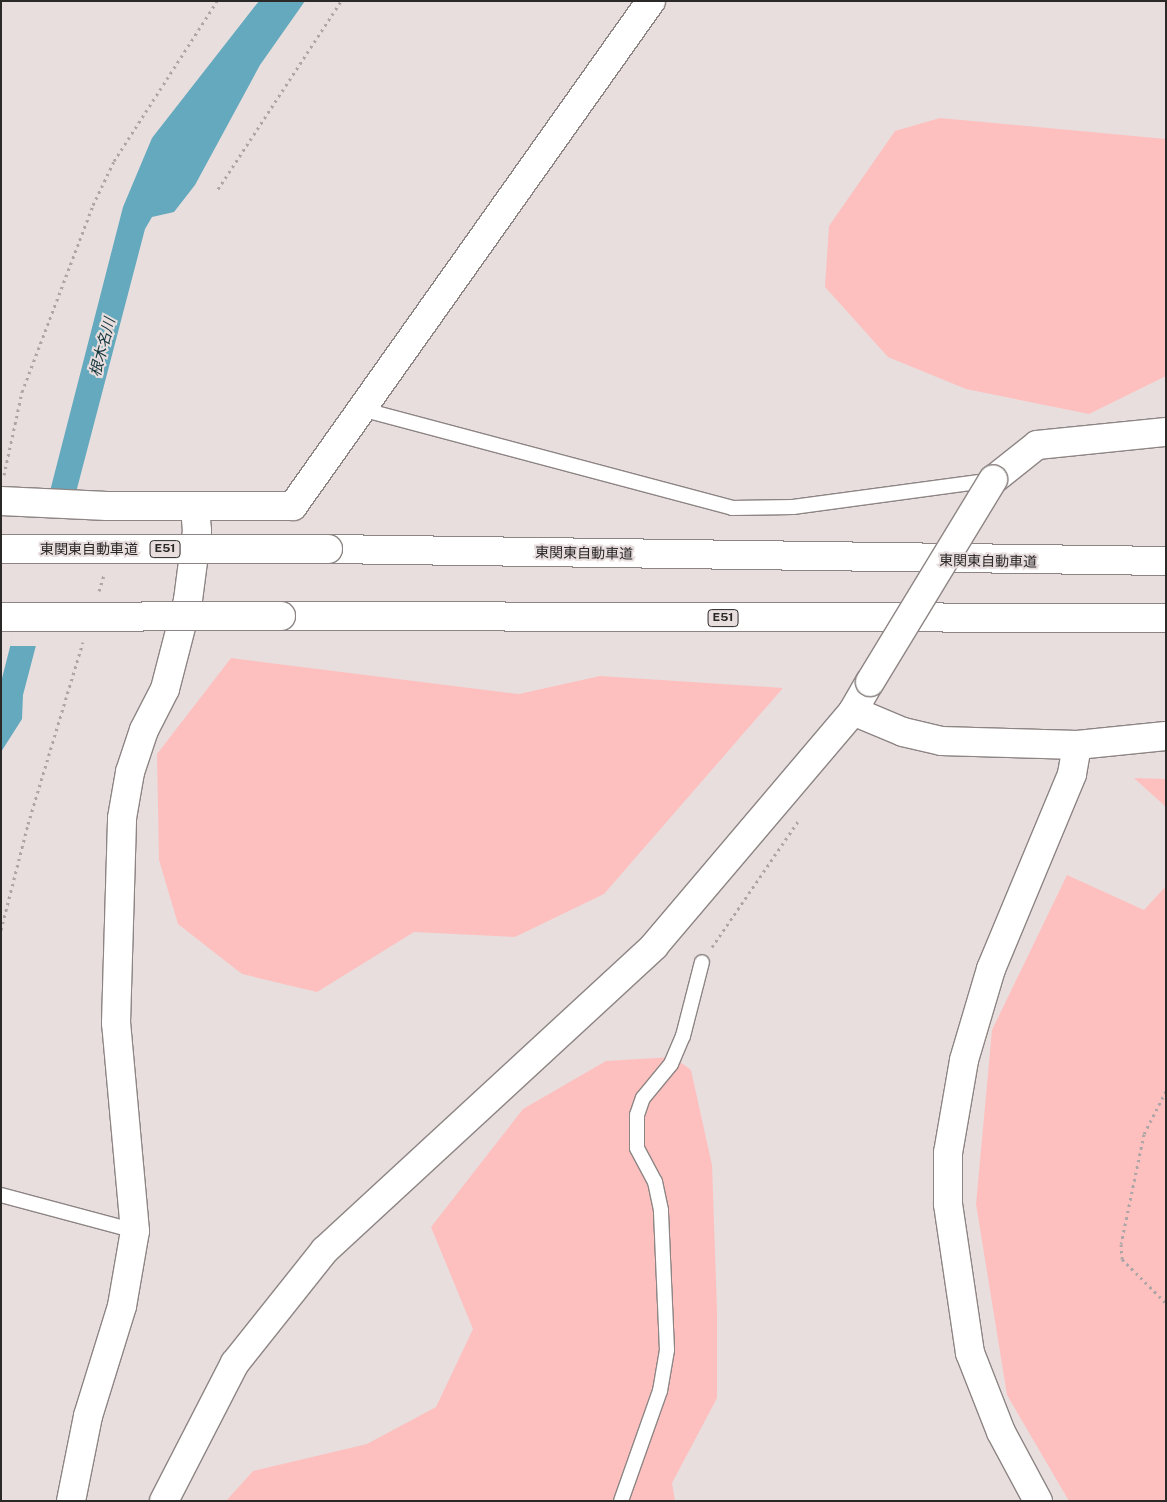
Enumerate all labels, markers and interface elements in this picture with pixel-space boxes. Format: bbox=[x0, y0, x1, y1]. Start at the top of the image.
water label: 根木名川 bbox=[86, 316, 118, 378]
road number: E51 bbox=[149, 540, 181, 558]
street label: 東関東自動車道 bbox=[40, 541, 138, 557]
street label: 東関東自動車道 bbox=[535, 544, 633, 562]
street label: 東関東自動車道 bbox=[939, 552, 1037, 570]
road number: E51 bbox=[707, 608, 739, 628]

